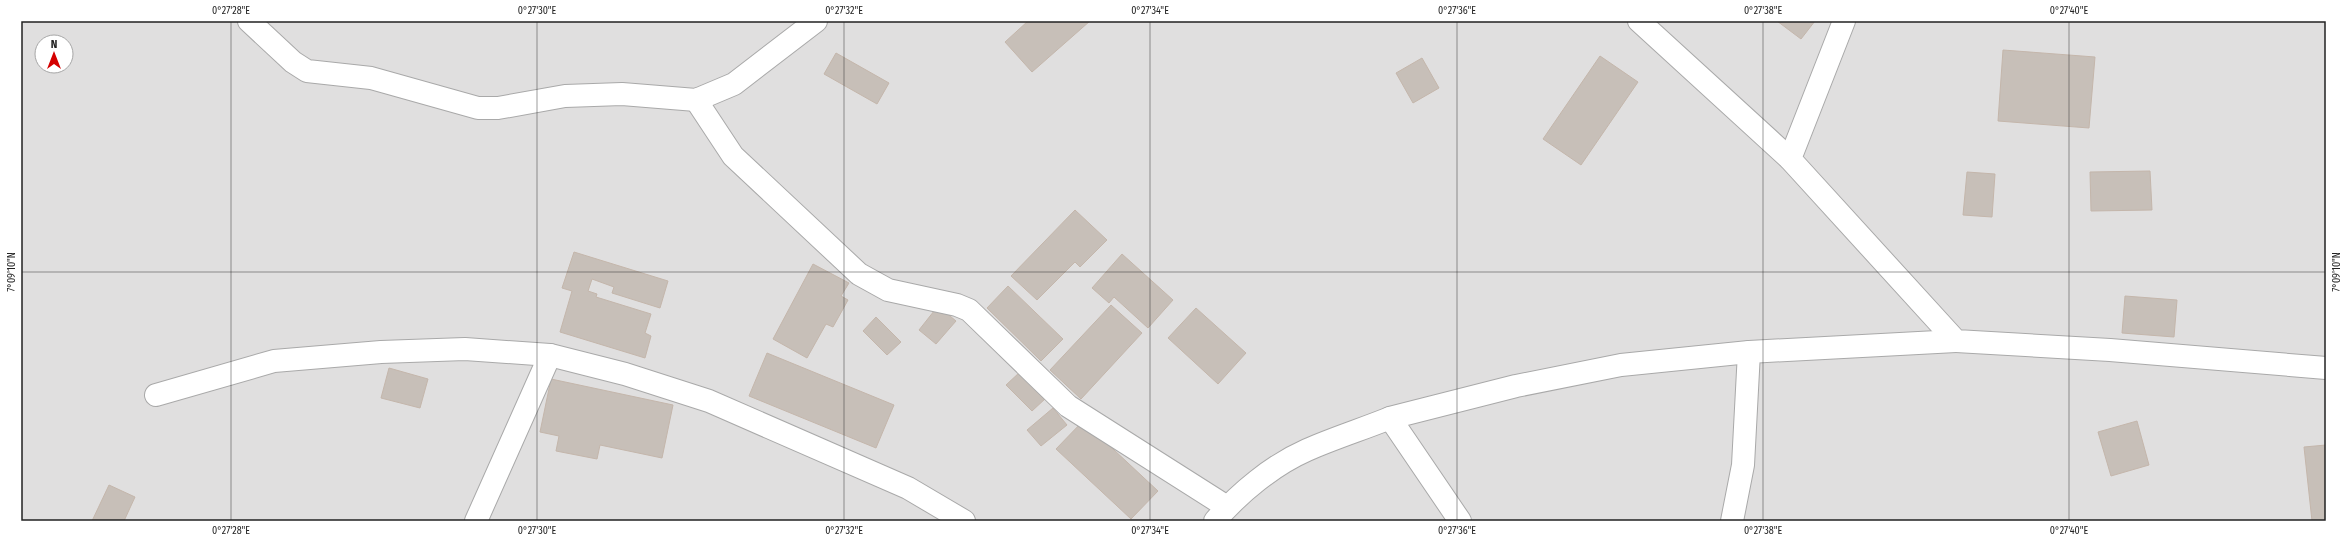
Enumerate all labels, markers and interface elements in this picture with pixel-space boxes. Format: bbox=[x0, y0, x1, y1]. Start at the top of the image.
text: 0°27'28"E bbox=[212, 5, 250, 17]
text: 0°27'30"E bbox=[518, 5, 557, 17]
text: 0°27'32"E bbox=[825, 5, 863, 17]
text: 0°27'34"E bbox=[1131, 5, 1169, 17]
text: 0°27'36"E bbox=[1438, 5, 1476, 17]
text: 0°27'38"E bbox=[1744, 5, 1782, 17]
text: 0°27'40"E bbox=[2050, 5, 2089, 17]
north arrow bbox=[34, 34, 74, 74]
text: N bbox=[51, 38, 57, 51]
text: 7°09'10"N bbox=[6, 252, 18, 292]
text: 7°09'10"N bbox=[2331, 252, 2343, 292]
text: 0°27'28"E bbox=[212, 525, 250, 537]
text: 0°27'30"E bbox=[518, 525, 557, 537]
text: 0°27'32"E bbox=[825, 525, 863, 537]
text: 0°27'34"E bbox=[1131, 525, 1169, 537]
text: 0°27'36"E bbox=[1438, 525, 1476, 537]
text: 0°27'38"E bbox=[1744, 525, 1782, 537]
text: 0°27'40"E bbox=[2050, 525, 2089, 537]

